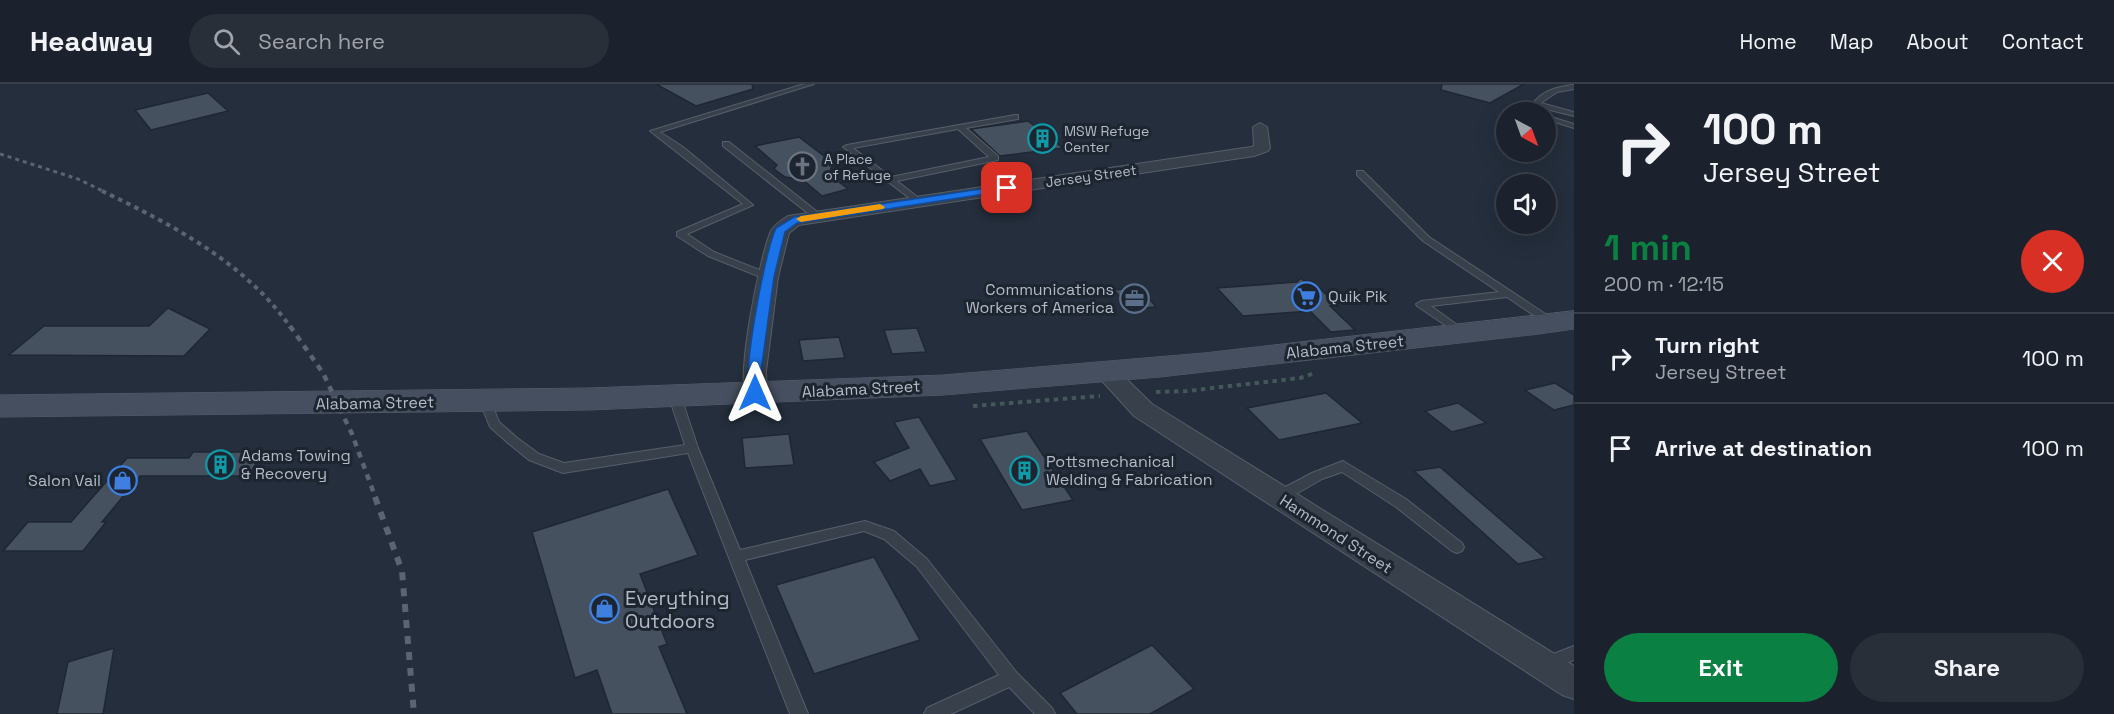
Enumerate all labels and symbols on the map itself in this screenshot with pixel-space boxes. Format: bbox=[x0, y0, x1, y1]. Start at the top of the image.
north arrow bbox=[1496, 102, 1556, 162]
place label: MSW Refuge Center bbox=[1064, 122, 1149, 156]
building icon: MSW Refuge Center bbox=[1027, 123, 1059, 155]
place label: A Place of Refuge bbox=[824, 150, 891, 184]
church icon: A Place of Refuge bbox=[787, 151, 819, 183]
street label: Jersey Street bbox=[1044, 161, 1138, 191]
pin bbox=[981, 162, 1032, 213]
place label: Communications Workers of America bbox=[966, 279, 1114, 318]
supermarket icon: Quik Pik bbox=[1291, 280, 1323, 312]
office icon: Communications Workers of America bbox=[1119, 282, 1151, 314]
place label: Quik Pik bbox=[1328, 286, 1388, 307]
street label: Alabama Street bbox=[1285, 330, 1405, 364]
position arrow bbox=[723, 361, 787, 425]
street label: Alabama Street bbox=[801, 375, 921, 403]
street label: Alabama Street bbox=[315, 391, 435, 415]
place label: Adams Towing & Recovery bbox=[241, 445, 351, 484]
building icon: Adams Towing & Recovery bbox=[204, 448, 236, 480]
place label: Pottsmechanical Welding & Fabrication bbox=[1046, 451, 1213, 490]
building icon: Pottsmechanical Welding & Fabrication bbox=[1009, 454, 1041, 486]
shop icon: Salon Vail bbox=[106, 464, 138, 496]
place label: Salon Vail bbox=[28, 470, 101, 491]
street label: Hammond Street bbox=[1276, 490, 1396, 578]
place label: Everything Outdoors bbox=[625, 585, 730, 634]
shop icon: Everything Outdoors bbox=[588, 593, 620, 625]

